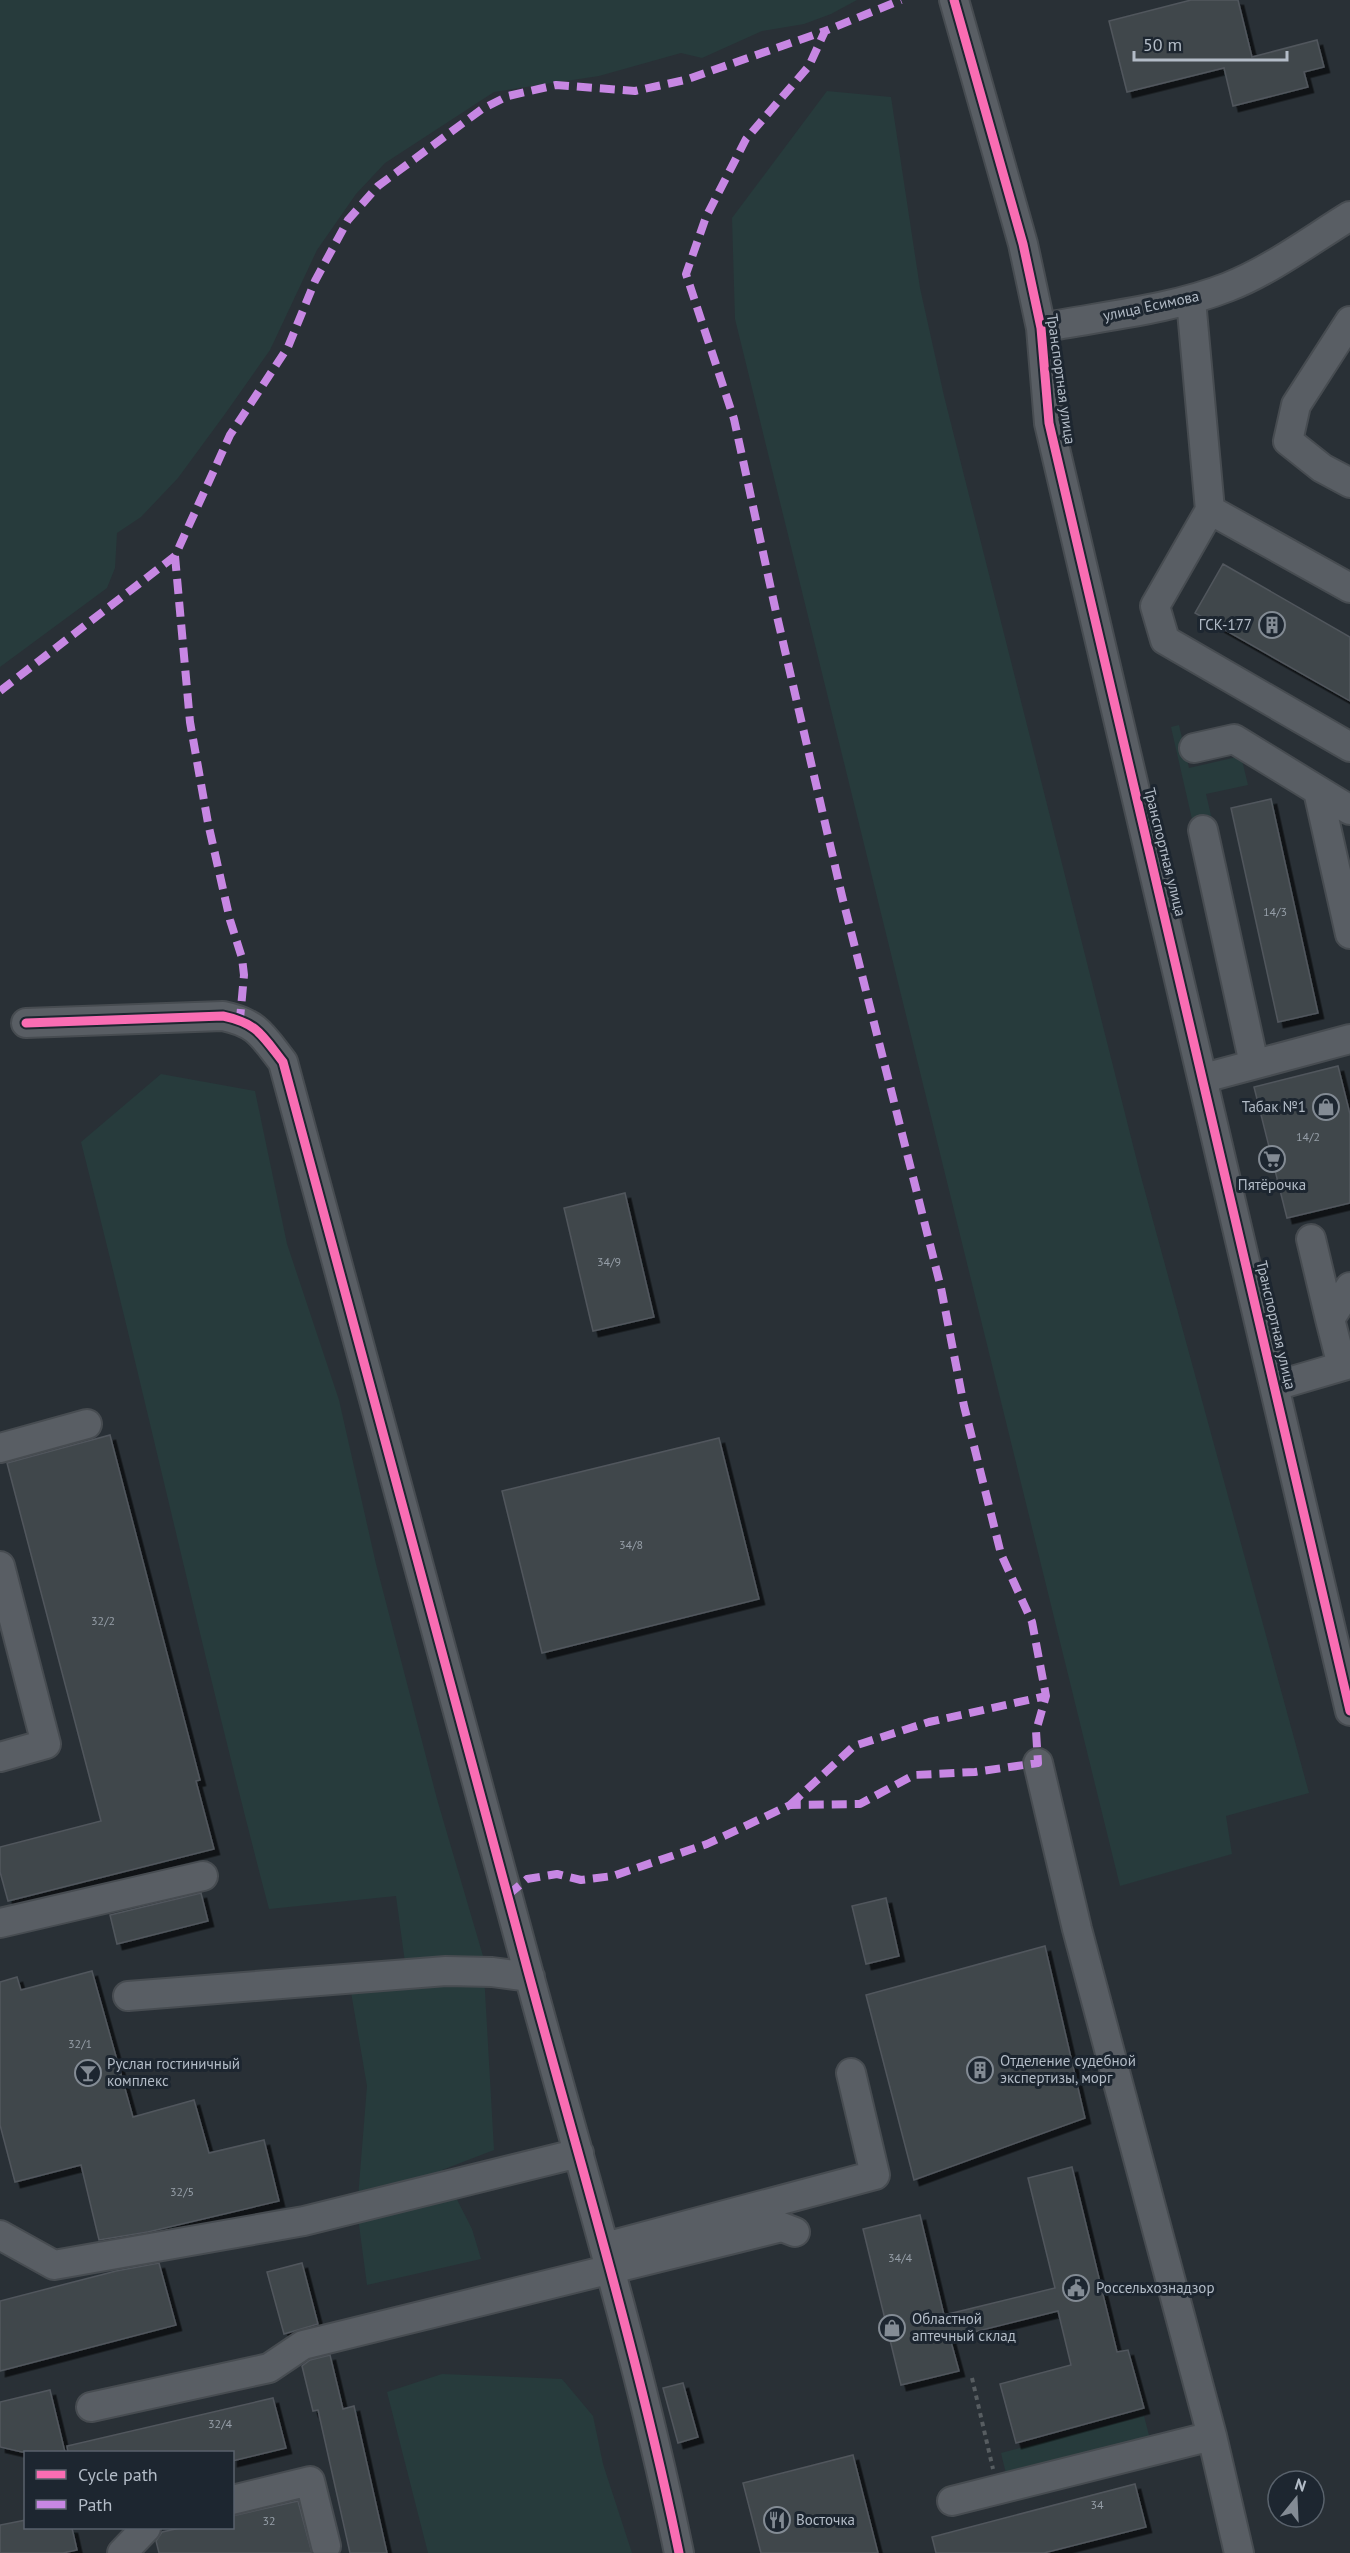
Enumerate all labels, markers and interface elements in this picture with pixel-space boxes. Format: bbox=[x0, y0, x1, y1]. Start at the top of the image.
scale bar bbox=[1134, 24, 1287, 62]
text: 50 m bbox=[1143, 33, 1182, 56]
street label: улица Есимова bbox=[1101, 286, 1201, 325]
street label: Транспортная улица bbox=[1043, 312, 1080, 446]
building icon: ГСК-177 bbox=[1257, 610, 1287, 640]
place label: ГСК-177 bbox=[1199, 615, 1252, 634]
street label: Транспортная улица bbox=[1140, 786, 1191, 918]
house number: 14/3 bbox=[1263, 904, 1287, 919]
shop icon: Табак №1 bbox=[1311, 1092, 1341, 1122]
place label: Табак №1 bbox=[1242, 1097, 1306, 1116]
house number: 14/2 bbox=[1296, 1129, 1320, 1144]
supermarket icon: Пятёрочка bbox=[1257, 1144, 1287, 1174]
place label: Пятёрочка bbox=[1238, 1175, 1306, 1194]
house number: 34/9 bbox=[597, 1254, 621, 1269]
street label: Транспортная улица bbox=[1252, 1259, 1301, 1391]
house number: 34/8 bbox=[619, 1537, 643, 1552]
house number: 32/2 bbox=[91, 1613, 115, 1628]
house number: 32/1 bbox=[68, 2036, 92, 2051]
place label: Отделение судебной экспертизы, морг bbox=[1000, 2051, 1136, 2087]
place label: Руслан гостиничный комплекс bbox=[107, 2054, 240, 2090]
building icon: Отделение судебной экспертизы, морг bbox=[965, 2055, 995, 2085]
bar icon: Руслан гостиничный комплекс bbox=[73, 2058, 103, 2088]
house number: 32/5 bbox=[170, 2184, 194, 2199]
house number: 34/4 bbox=[888, 2250, 912, 2265]
public building icon: Россельхознадзор bbox=[1061, 2273, 1091, 2303]
place label: Россельхознадзор bbox=[1096, 2278, 1215, 2297]
place label: Областной аптечный склад bbox=[912, 2309, 1016, 2345]
shop icon: Областной аптечный склад bbox=[877, 2313, 907, 2343]
house number: 32/4 bbox=[208, 2416, 232, 2431]
legend bbox=[24, 2451, 234, 2529]
text: Cycle path bbox=[78, 2463, 158, 2486]
north arrow bbox=[1266, 2469, 1326, 2529]
text: N bbox=[1293, 2474, 1309, 2496]
text: Path bbox=[78, 2493, 112, 2516]
house number: 34 bbox=[1090, 2497, 1104, 2512]
restaurant icon: Восточка bbox=[762, 2505, 792, 2535]
place label: Восточка bbox=[796, 2510, 855, 2529]
house number: 32 bbox=[262, 2513, 276, 2528]

